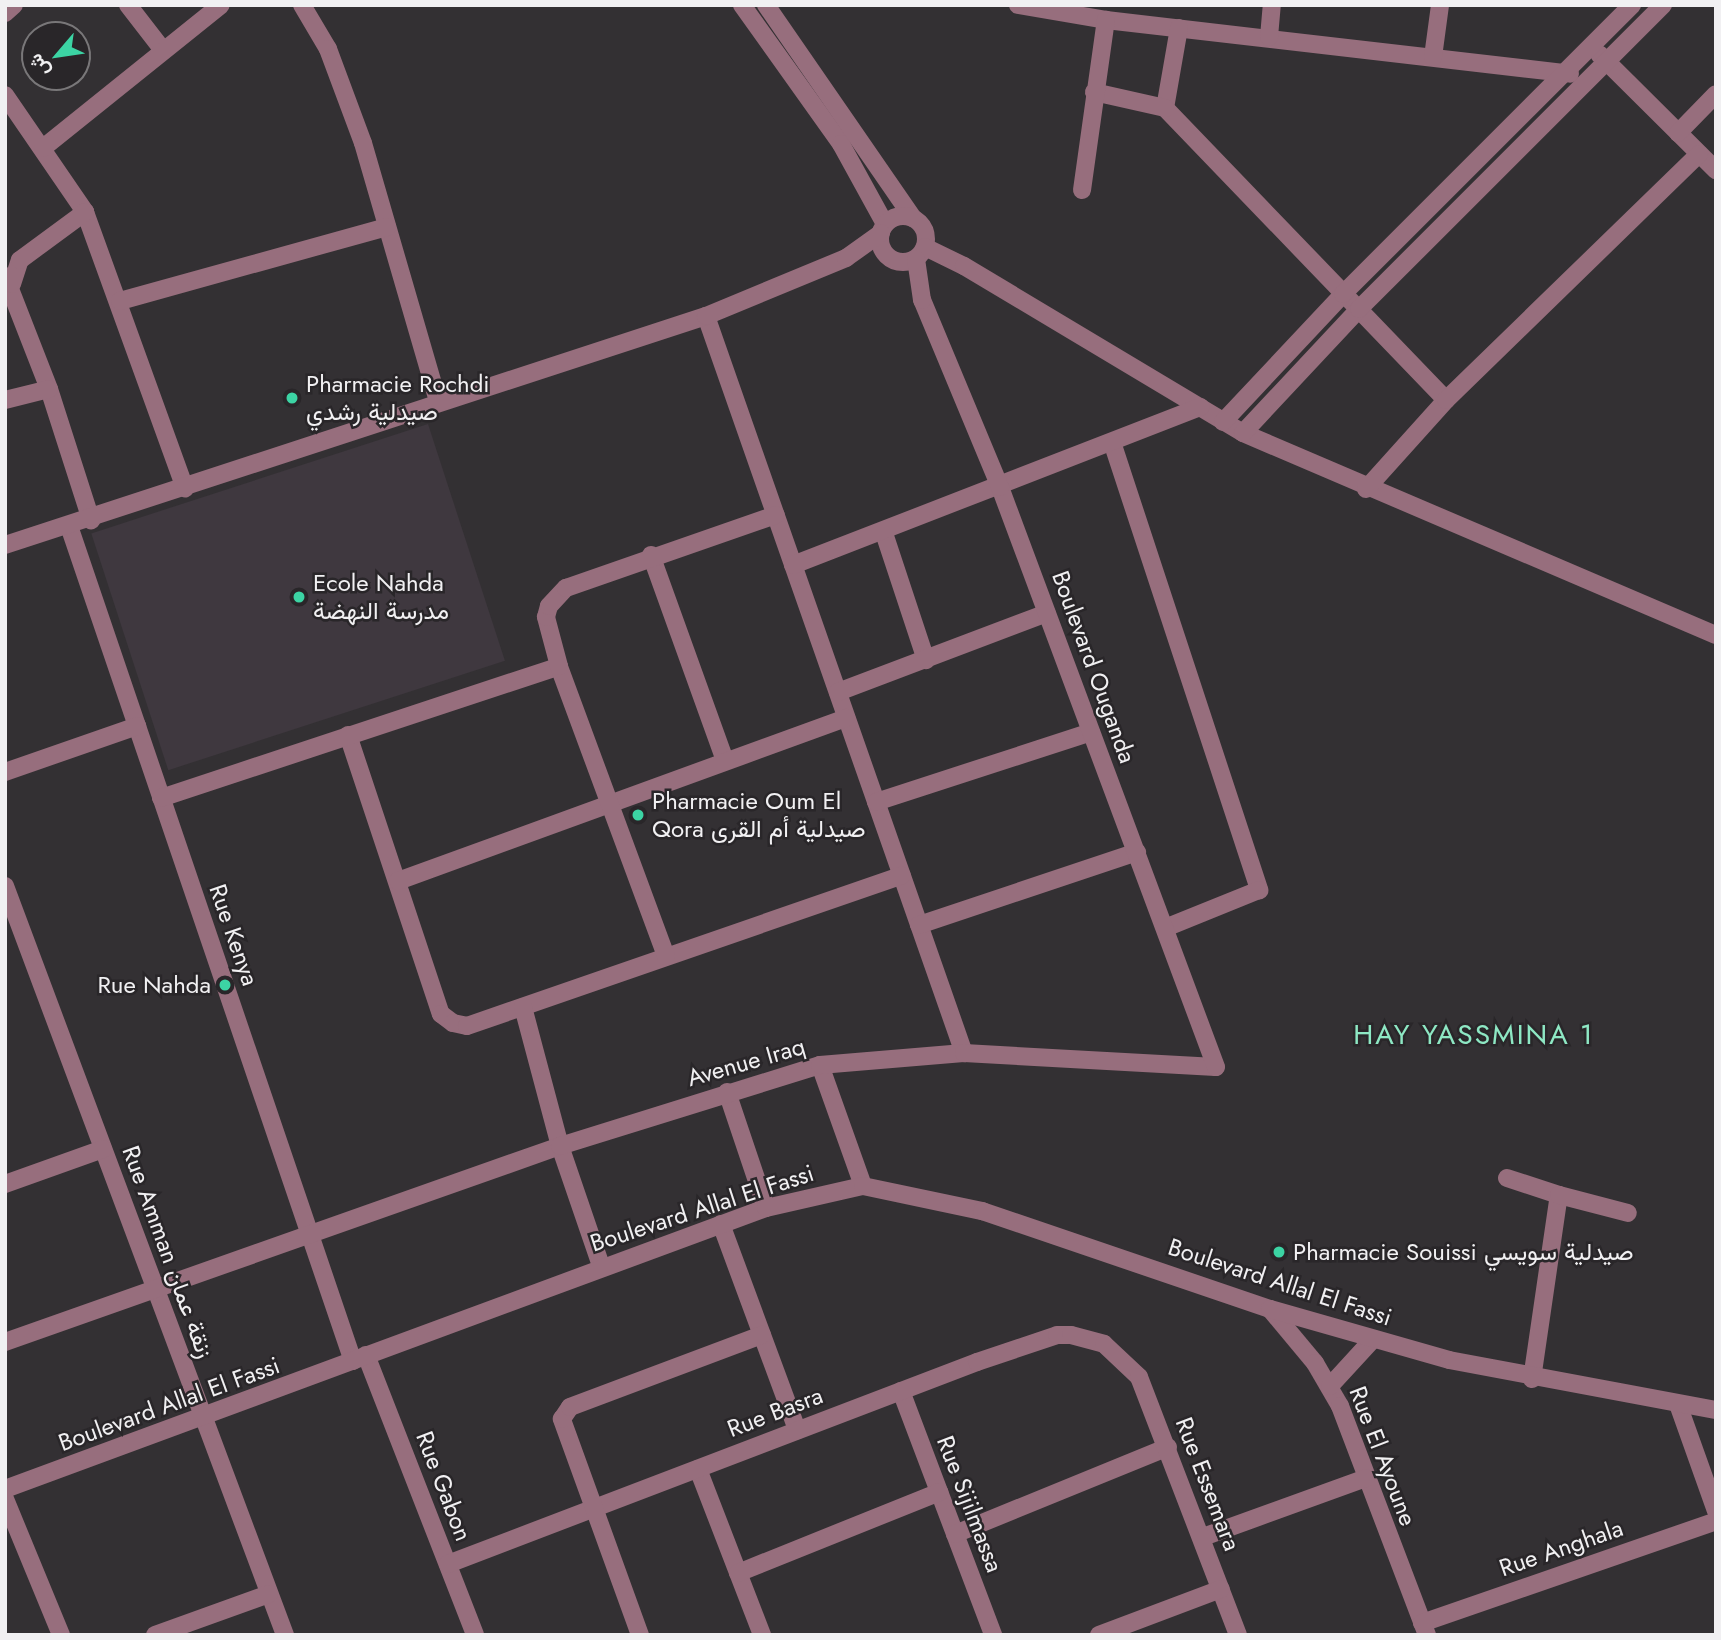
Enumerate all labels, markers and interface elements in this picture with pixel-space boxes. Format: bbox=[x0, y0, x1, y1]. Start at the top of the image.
north arrow bbox=[21, 21, 91, 91]
text: ش bbox=[22, 49, 56, 82]
place label: Pharmacie Rochdi صيدلية رشدي bbox=[306, 370, 490, 426]
marker: Pharmacie Rochdi صيدلية رشدي bbox=[284, 390, 300, 406]
street label: Boulevard Ouganda bbox=[1046, 567, 1142, 767]
place label: Ecole Nahda مدرسة النهضة bbox=[313, 569, 449, 625]
marker: Ecole Nahda مدرسة النهضة bbox=[291, 589, 307, 605]
place label: Pharmacie Oum El Qora صيدلية أم القرى bbox=[652, 787, 866, 843]
marker: Pharmacie Oum El Qora صيدلية أم القرى bbox=[630, 807, 646, 823]
street label: Rue Kenya bbox=[203, 880, 265, 990]
place label: Rue Nahda bbox=[97, 971, 211, 999]
marker: Rue Nahda bbox=[217, 977, 233, 993]
district label: HAY YASSMINA 1 bbox=[1355, 1018, 1593, 1052]
street label: Avenue Iraq bbox=[684, 1031, 808, 1093]
street label: Rue Amman زنقة عمان bbox=[116, 1142, 220, 1362]
street label: Boulevard Allal El Fassi bbox=[587, 1158, 817, 1258]
street label: Boulevard Allal El Fassi bbox=[1165, 1232, 1395, 1332]
place label: Pharmacie Souissi صيدلية سويسي bbox=[1293, 1238, 1634, 1266]
marker: Pharmacie Souissi صيدلية سويسي bbox=[1271, 1244, 1287, 1260]
street label: Boulevard Allal El Fassi bbox=[54, 1351, 284, 1457]
street label: Rue Basra bbox=[723, 1381, 827, 1443]
street label: Rue El Ayoune bbox=[1343, 1382, 1423, 1530]
street label: Rue Essemara bbox=[1169, 1413, 1247, 1555]
street label: Rue Gabon bbox=[410, 1427, 478, 1545]
street label: Rue Sijilmassa bbox=[931, 1432, 1009, 1576]
street label: Rue Anghala bbox=[1495, 1513, 1627, 1583]

